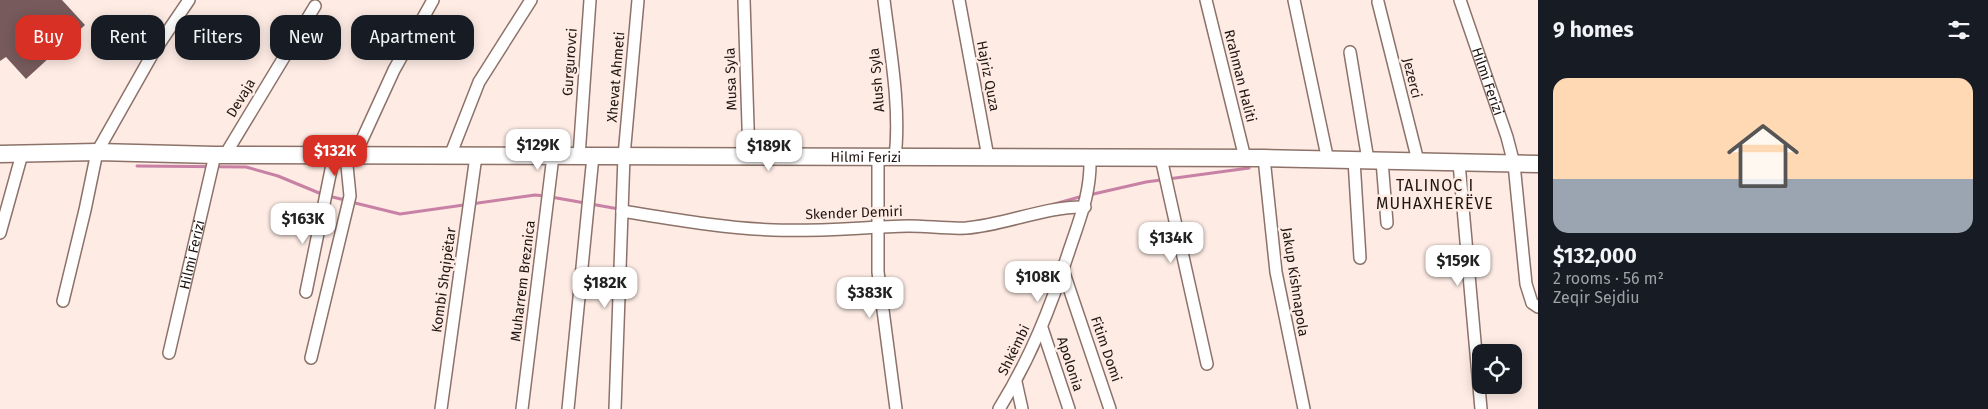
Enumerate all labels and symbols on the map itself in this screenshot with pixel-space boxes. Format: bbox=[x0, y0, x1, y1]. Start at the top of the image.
street label: Gurgurovci bbox=[559, 27, 581, 97]
street label: Rrahman Haliti bbox=[1220, 28, 1260, 124]
street label: Xhevat Ahmeti bbox=[604, 31, 628, 123]
street label: Hajriz Quza bbox=[973, 39, 1003, 113]
street label: Hilmi Ferizi bbox=[1468, 45, 1507, 118]
street label: Musa Syla bbox=[721, 47, 741, 111]
street label: Alush Syla bbox=[866, 47, 888, 113]
street label: Jezerci bbox=[1399, 56, 1425, 100]
street label: Devaja bbox=[223, 76, 259, 120]
pin: $129K bbox=[503, 128, 573, 171]
pin: $189K bbox=[734, 130, 804, 172]
pin: $132K bbox=[300, 134, 370, 177]
street label: Hilmi Ferizi bbox=[831, 148, 901, 165]
district label: TALINOC I MUHAXHERËVE bbox=[1376, 176, 1494, 213]
pin: $163K bbox=[268, 202, 338, 245]
street label: Skender Demiri bbox=[805, 203, 903, 223]
street label: Hilmi Ferizi bbox=[176, 218, 208, 291]
street label: Muharrem Breznica bbox=[507, 219, 539, 343]
pin: $134K bbox=[1136, 222, 1206, 264]
street label: Kombi Shqipëtar bbox=[428, 226, 460, 334]
street label: Jakup Kishnapola bbox=[1278, 226, 1312, 338]
pin: $159K bbox=[1423, 244, 1493, 287]
pin: $108K bbox=[1003, 260, 1073, 303]
pin: $182K bbox=[570, 266, 640, 309]
pin: $383K bbox=[835, 276, 905, 319]
street label: Fitim Domi bbox=[1087, 314, 1125, 384]
street label: Shkëmbi bbox=[994, 322, 1034, 378]
street label: Apolonia bbox=[1053, 335, 1087, 393]

